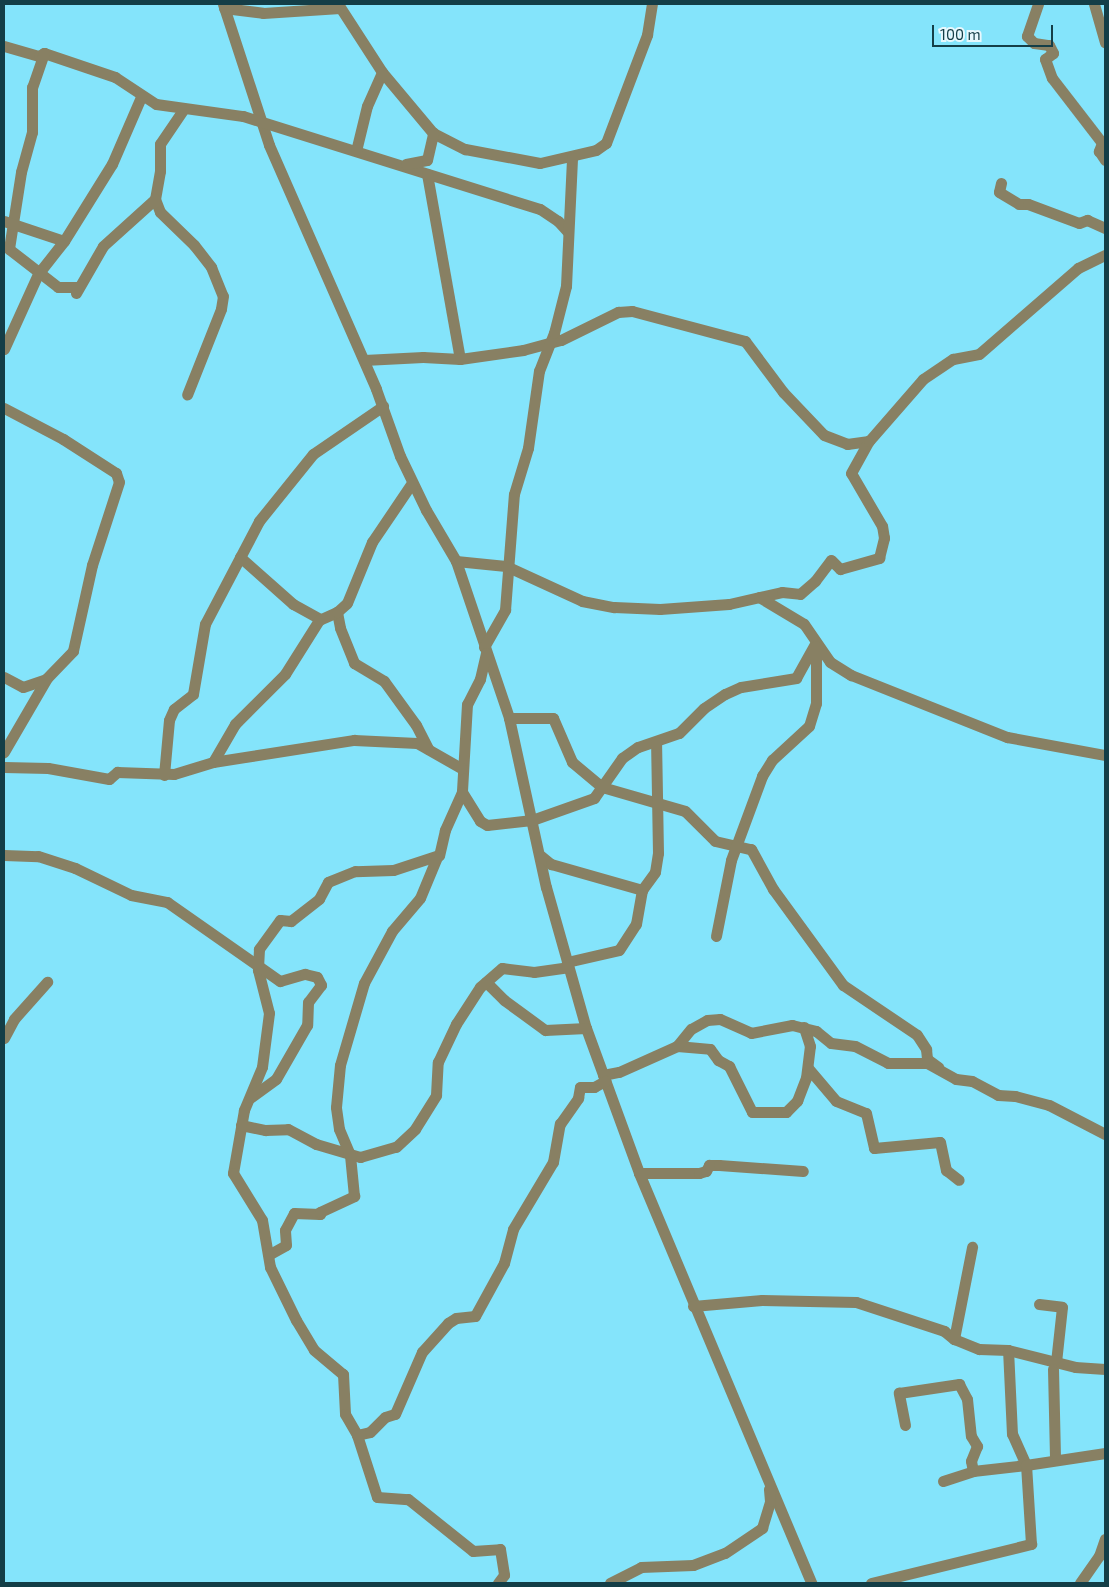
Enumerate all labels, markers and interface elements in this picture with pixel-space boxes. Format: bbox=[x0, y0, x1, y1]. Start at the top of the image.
scale bar bbox=[934, 15, 1055, 47]
text: 100 m bbox=[940, 25, 981, 43]

